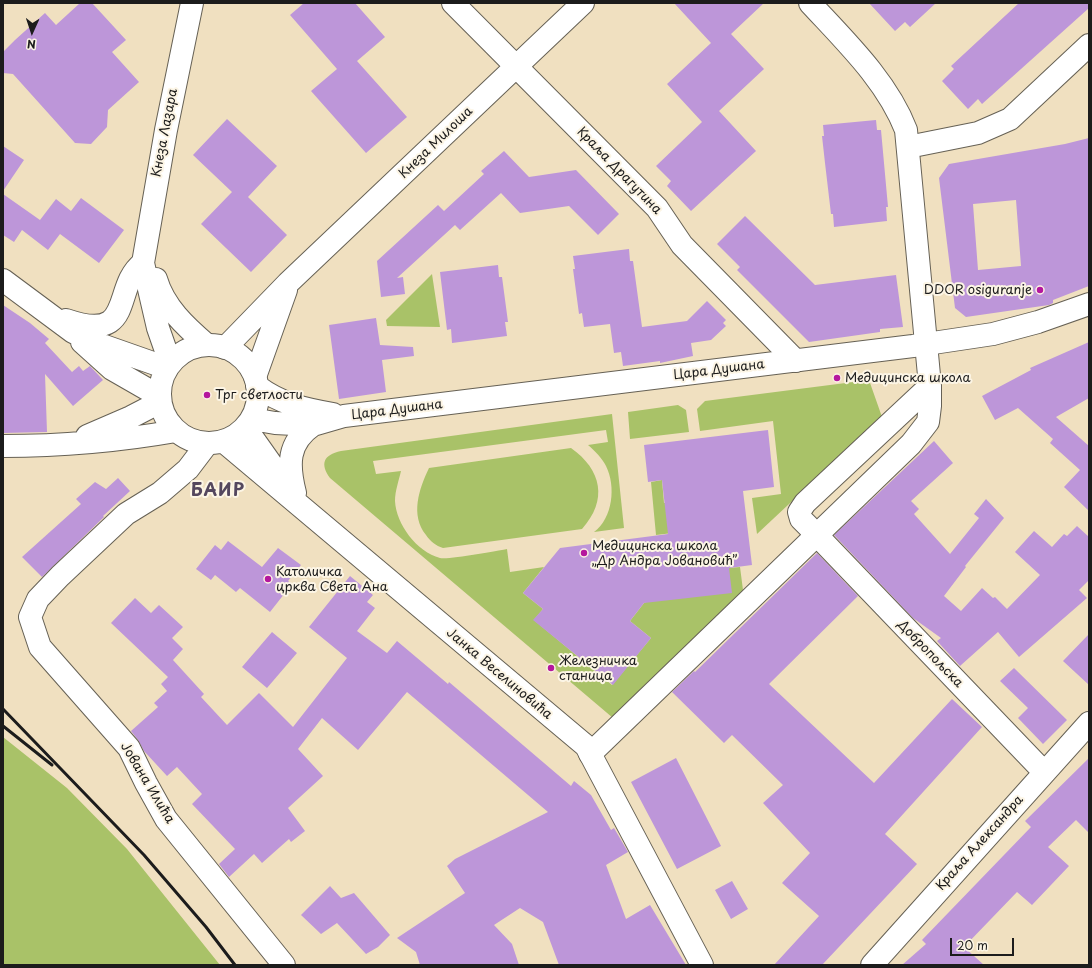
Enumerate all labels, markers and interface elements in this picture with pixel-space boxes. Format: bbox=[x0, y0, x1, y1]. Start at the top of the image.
north arrow bbox=[12, 12, 52, 52]
text: N bbox=[27, 36, 36, 53]
street label: Кнеза Лазара bbox=[149, 87, 181, 179]
street label: Кнеза Милоша bbox=[396, 104, 476, 182]
street label: Краља Драгутина bbox=[573, 124, 665, 218]
place label: DDOR osiguranje bbox=[924, 282, 1032, 298]
marker: DDOR osiguranje bbox=[1035, 285, 1045, 295]
street label: Цара Душана bbox=[673, 357, 765, 383]
place label: Медицинска школа bbox=[845, 370, 970, 386]
marker: Медицинска школа bbox=[832, 373, 842, 383]
place label: Трг светлости bbox=[215, 387, 303, 403]
marker: Трг светлости bbox=[202, 390, 212, 400]
street label: Цара Душана bbox=[351, 397, 443, 423]
district label: БАИР bbox=[191, 481, 245, 501]
place label: Медицинска школа „Др Андра Јовановић” bbox=[592, 538, 737, 569]
marker: Медицинска школа „Др Андра Јовановић” bbox=[579, 548, 589, 558]
place label: Католичка црква Света Ана bbox=[276, 564, 388, 595]
marker: Католичка црква Света Ана bbox=[263, 574, 273, 584]
street label: Добропољска bbox=[894, 617, 966, 691]
street label: Јанка Веселиновића bbox=[443, 625, 555, 723]
place label: Железничка станица bbox=[559, 653, 637, 684]
marker: Железничка станица bbox=[546, 663, 556, 673]
street label: Јована Илића bbox=[117, 740, 177, 826]
street label: Краља Александра bbox=[933, 792, 1027, 894]
scale bar bbox=[952, 930, 1016, 956]
text: 20 m bbox=[957, 936, 988, 954]

